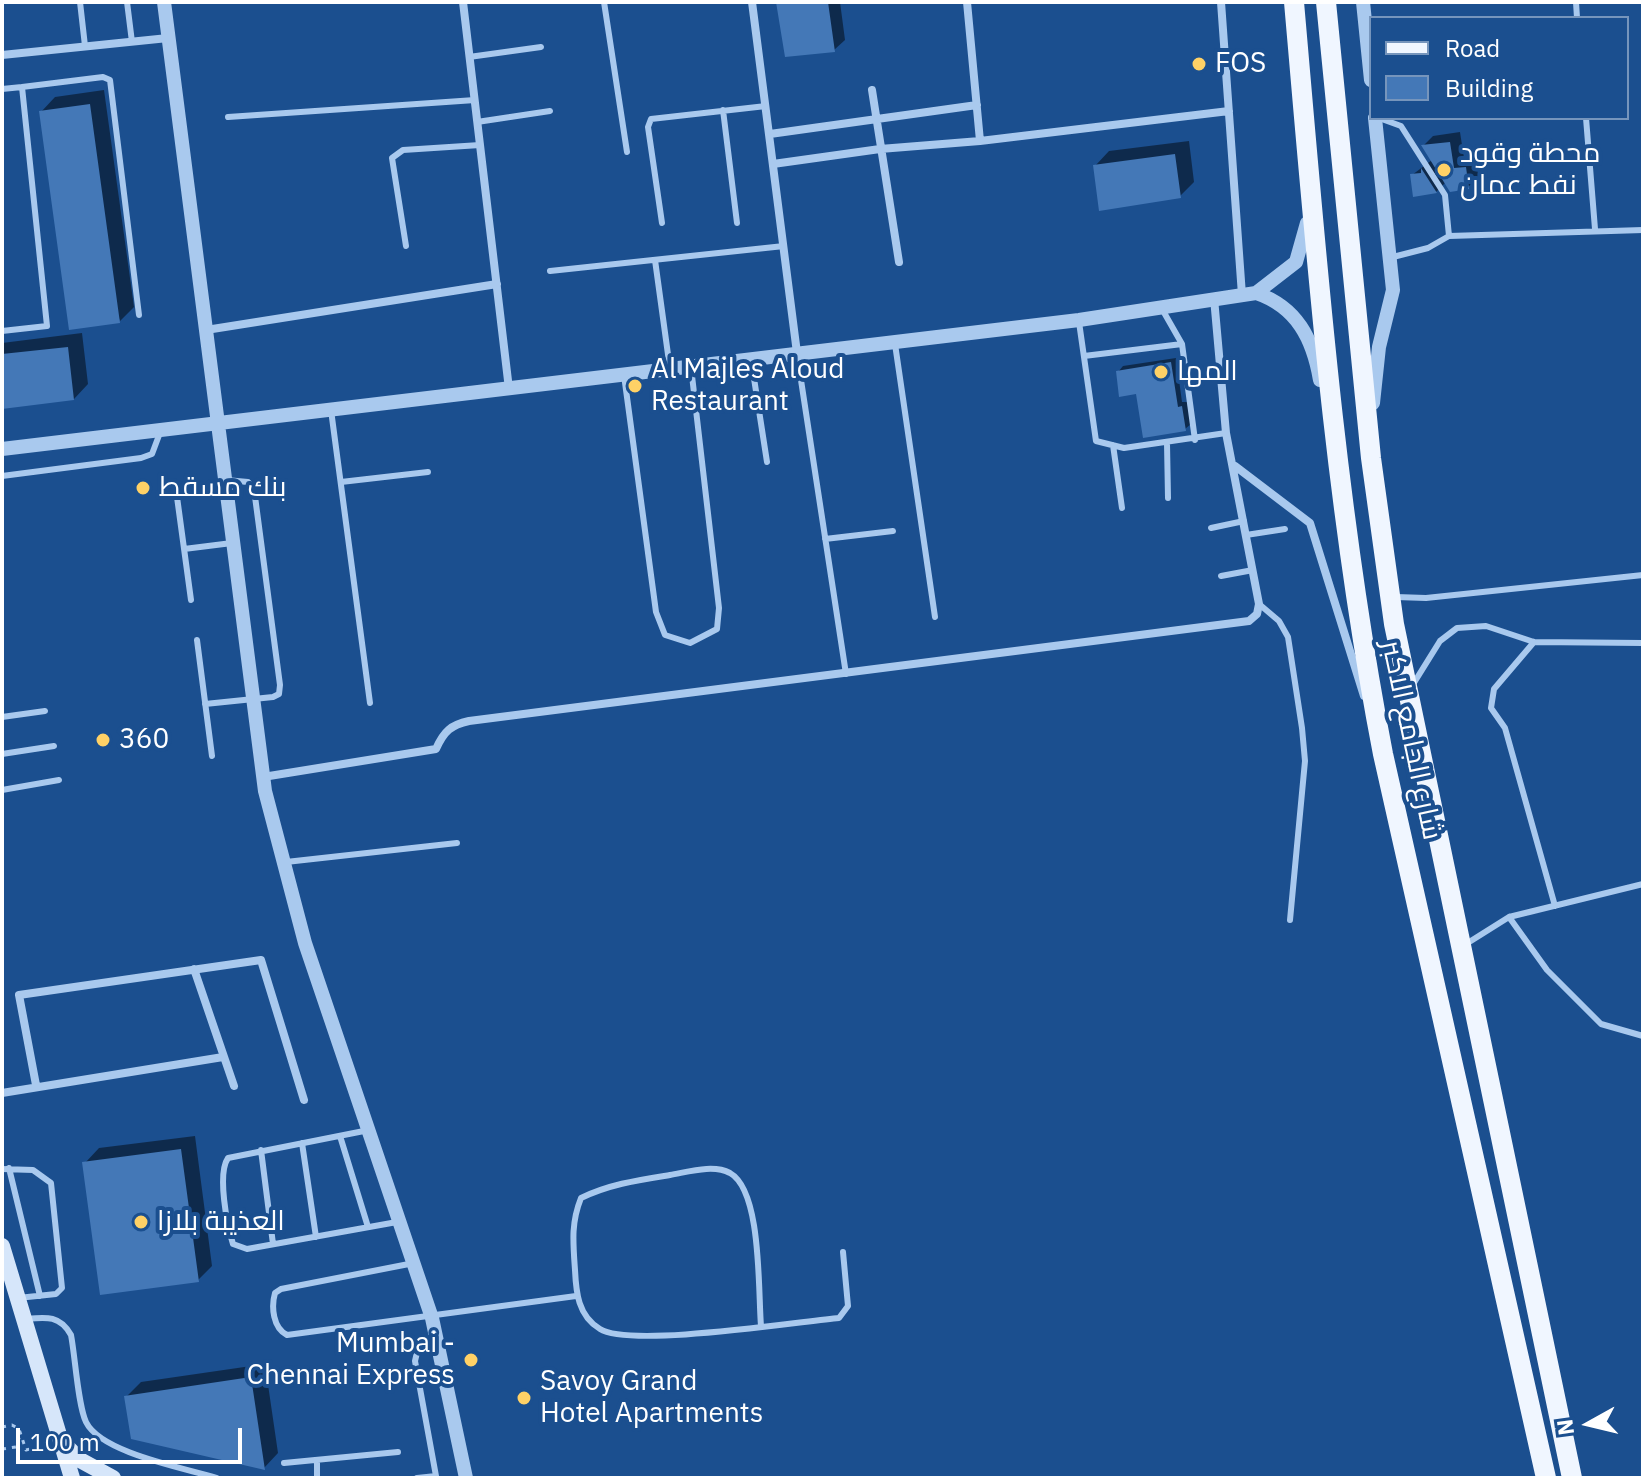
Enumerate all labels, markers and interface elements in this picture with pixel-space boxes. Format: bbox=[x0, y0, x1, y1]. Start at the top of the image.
legend bbox=[1369, 16, 1629, 120]
text: Road bbox=[1445, 32, 1500, 64]
place label: FOS bbox=[1215, 47, 1266, 81]
marker: FOS bbox=[1190, 55, 1208, 73]
text: Building bbox=[1445, 72, 1533, 104]
place label: محطة وقود نفط عمان bbox=[1460, 137, 1601, 203]
marker: محطة وقود نفط عمان bbox=[1435, 161, 1453, 179]
place label: Al Majles Aloud Restaurant bbox=[651, 353, 844, 419]
place label: المه‍ا bbox=[1177, 355, 1238, 389]
marker: المه‍ا bbox=[1152, 363, 1170, 381]
marker: Al Majles Aloud Restaurant bbox=[626, 377, 644, 395]
place label: بنك مسقط bbox=[159, 471, 286, 505]
marker: بنك مسقط bbox=[134, 479, 152, 497]
street label: شارع الجامع الاكبر bbox=[1373, 637, 1449, 843]
place label: 360 bbox=[119, 723, 169, 757]
marker: 360 bbox=[94, 731, 112, 749]
place label: العذيبة بلازا bbox=[157, 1205, 285, 1239]
marker: العذيبة بلازا bbox=[132, 1213, 150, 1231]
place label: Mumbai - Chennai Express bbox=[247, 1327, 455, 1393]
marker: Mumbai - Chennai Express bbox=[462, 1351, 480, 1369]
place label: Savoy Grand Hotel Apartments bbox=[540, 1365, 763, 1431]
north arrow bbox=[1549, 1384, 1629, 1464]
marker: Savoy Grand Hotel Apartments bbox=[515, 1389, 533, 1407]
scale bar bbox=[20, 1412, 246, 1462]
text: N bbox=[1549, 1418, 1580, 1437]
text: 100 m bbox=[30, 1426, 100, 1458]

